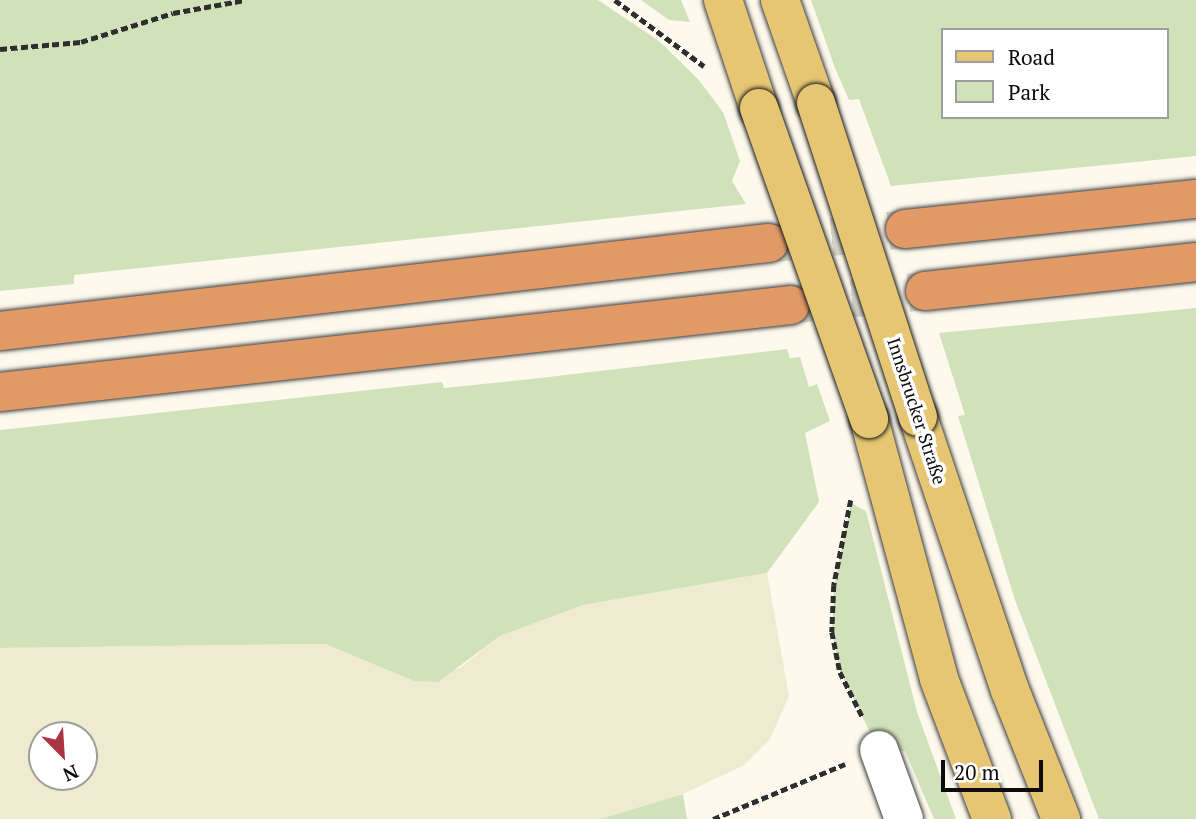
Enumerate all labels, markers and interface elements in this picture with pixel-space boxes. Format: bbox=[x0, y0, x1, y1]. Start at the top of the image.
legend bbox=[940, 28, 1168, 119]
text: Road bbox=[1008, 43, 1055, 71]
text: Park bbox=[1008, 78, 1050, 106]
street label: Innsbrucker Straße bbox=[883, 335, 951, 487]
north arrow bbox=[28, 721, 98, 791]
scale bar bbox=[944, 746, 1046, 790]
text: 20 m bbox=[954, 758, 1000, 786]
text: N bbox=[59, 759, 83, 788]

